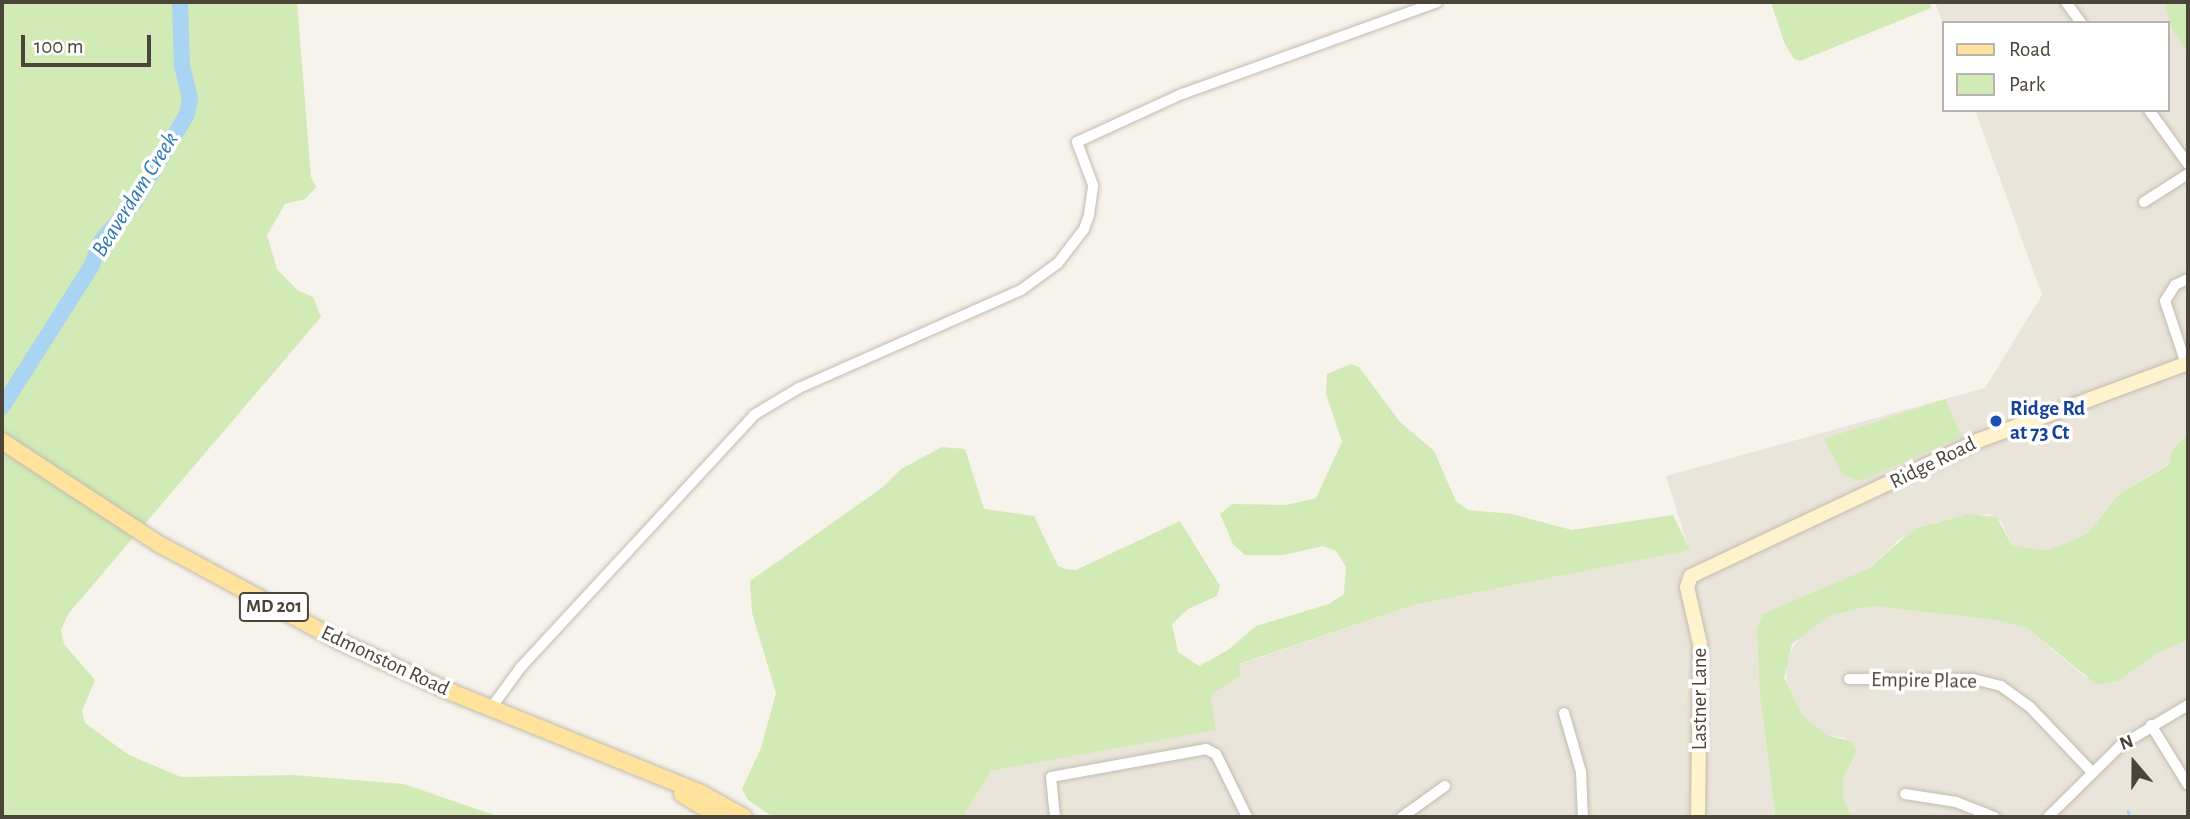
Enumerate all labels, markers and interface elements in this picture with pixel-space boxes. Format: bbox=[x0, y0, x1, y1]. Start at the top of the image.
scale bar bbox=[24, 21, 154, 65]
legend bbox=[1941, 21, 2169, 112]
text: 100 m bbox=[34, 36, 84, 57]
text: Road bbox=[2009, 39, 2051, 60]
text: Park bbox=[2009, 74, 2045, 95]
water label: Beaverdam Creek bbox=[87, 128, 185, 262]
place label: Ridge Rd at 73 Ct bbox=[2010, 396, 2085, 446]
marker: Ridge Rd at 73 Ct bbox=[1988, 413, 2004, 429]
street label: Ridge Road bbox=[1886, 431, 1980, 495]
road number: MD 201 bbox=[237, 592, 311, 622]
street label: Edmonston Road bbox=[317, 620, 453, 702]
street label: Lastner Lane bbox=[1687, 648, 1713, 750]
street label: Empire Place bbox=[1871, 667, 1977, 695]
north arrow bbox=[2099, 728, 2169, 798]
text: N bbox=[2117, 732, 2136, 754]

